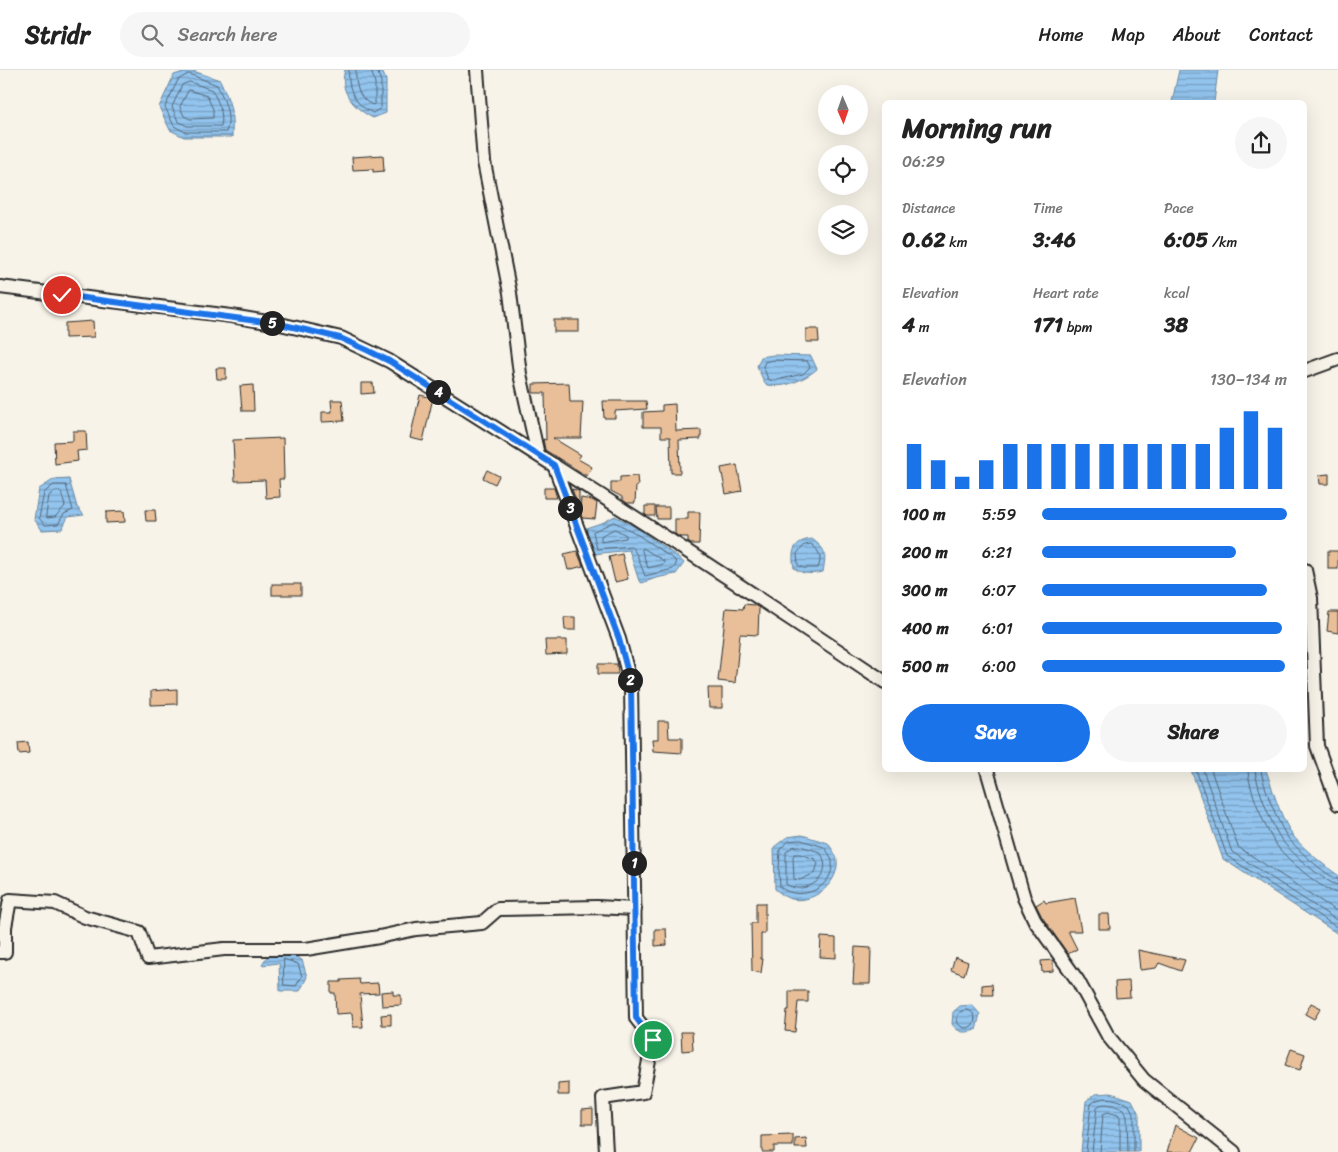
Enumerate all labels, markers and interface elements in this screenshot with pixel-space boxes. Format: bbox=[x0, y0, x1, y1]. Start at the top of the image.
search box bbox=[120, 12, 470, 57]
text: Stridr bbox=[25, 14, 90, 56]
text: Search here bbox=[178, 18, 278, 51]
text: Home bbox=[1039, 19, 1084, 51]
text: Map bbox=[1112, 19, 1145, 51]
text: About bbox=[1173, 19, 1221, 51]
text: Contact bbox=[1249, 19, 1313, 51]
icon: search bbox=[138, 21, 166, 49]
north arrow bbox=[818, 85, 868, 135]
map controls bbox=[818, 85, 868, 255]
text: Morning run bbox=[902, 103, 1052, 152]
button: share bbox=[1235, 117, 1287, 169]
button: locate bbox=[818, 145, 868, 195]
text: 06:29 bbox=[902, 147, 945, 176]
text: Distance bbox=[902, 196, 955, 221]
text: Time bbox=[1033, 196, 1063, 221]
text: Pace bbox=[1164, 196, 1194, 221]
button: layers bbox=[818, 205, 868, 255]
text: 0.62 bbox=[902, 221, 946, 259]
text: 3:46 bbox=[1033, 221, 1076, 259]
text: 6:05 bbox=[1164, 221, 1208, 259]
text: km bbox=[946, 230, 968, 255]
text: /km bbox=[1208, 230, 1237, 255]
pin bbox=[41, 274, 83, 316]
icon: check bbox=[48, 281, 76, 309]
text: Elevation bbox=[902, 281, 959, 306]
text: Heart rate bbox=[1033, 281, 1099, 306]
text: kcal bbox=[1164, 281, 1189, 306]
text: 4 bbox=[902, 306, 915, 344]
text: 171 bbox=[1033, 306, 1063, 344]
text: 38 bbox=[1164, 306, 1188, 344]
pin: 5 bbox=[260, 310, 284, 336]
text: 5 bbox=[268, 311, 277, 336]
text: m bbox=[915, 315, 930, 340]
text: bpm bbox=[1063, 315, 1093, 340]
text: Elevation bbox=[902, 365, 967, 394]
text: 130–134 m bbox=[1210, 365, 1287, 394]
pin: 4 bbox=[426, 380, 450, 404]
text: 4 bbox=[434, 380, 443, 405]
pin: 3 bbox=[558, 496, 582, 520]
text: 3 bbox=[567, 496, 574, 521]
text: 100 m bbox=[902, 500, 946, 529]
text: 5:59 bbox=[982, 500, 1016, 529]
text: 200 m bbox=[902, 538, 948, 567]
text: 6:21 bbox=[982, 538, 1012, 567]
text: 300 m bbox=[902, 576, 947, 605]
text: 6:07 bbox=[982, 576, 1015, 605]
text: 400 m bbox=[902, 614, 949, 643]
text: 6:01 bbox=[982, 614, 1013, 643]
text: 500 m bbox=[902, 652, 948, 681]
text: 6:00 bbox=[982, 652, 1016, 681]
pin: 2 bbox=[618, 668, 642, 692]
text: 2 bbox=[626, 668, 635, 693]
button: Save bbox=[902, 704, 1090, 762]
button: Share bbox=[1100, 704, 1287, 762]
pin: 1 bbox=[622, 850, 646, 876]
text: 1 bbox=[631, 851, 638, 876]
pin bbox=[632, 1019, 674, 1061]
icon: arrive bbox=[639, 1026, 667, 1054]

